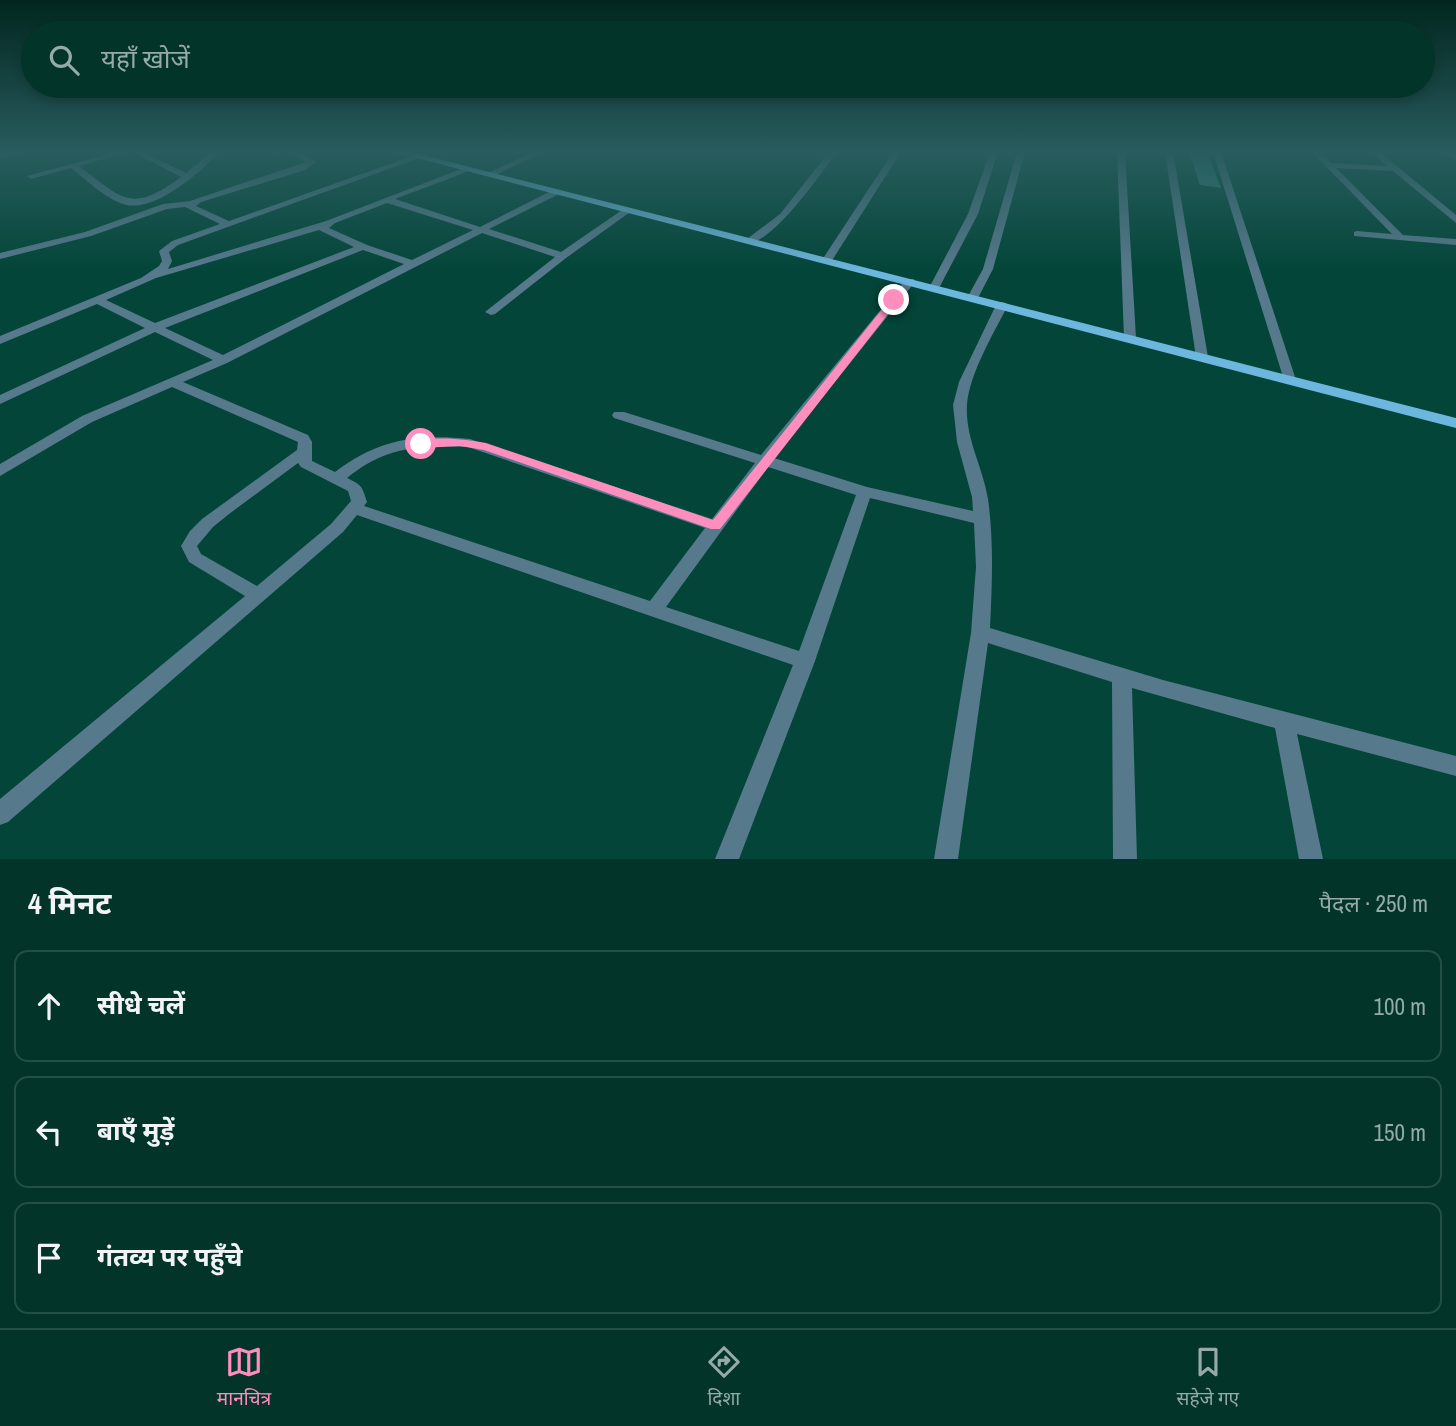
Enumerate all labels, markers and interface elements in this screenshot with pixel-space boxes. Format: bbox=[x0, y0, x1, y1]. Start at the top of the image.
search box bbox=[21, 21, 1435, 98]
icon: search bbox=[45, 41, 83, 79]
text: यहाँ खोजें bbox=[101, 41, 190, 76]
route end bbox=[878, 284, 909, 315]
route start bbox=[405, 428, 436, 459]
text: 4 मिनट bbox=[28, 883, 112, 923]
text: पैदल · 250 m bbox=[1319, 888, 1428, 919]
icon: ahead bbox=[30, 987, 68, 1025]
text: सीधे चलें bbox=[97, 987, 185, 1022]
text: 100 m bbox=[1374, 991, 1426, 1022]
icon: left bbox=[30, 1113, 68, 1151]
text: बाएँ मुड़ें bbox=[97, 1113, 174, 1148]
text: 150 m bbox=[1374, 1117, 1426, 1148]
icon: arrive bbox=[30, 1239, 68, 1277]
text: गंतव्य पर पहुँचे bbox=[97, 1239, 243, 1274]
tab: मानचित्र bbox=[217, 1343, 271, 1413]
tab: दिशा bbox=[705, 1343, 743, 1413]
tab: सहेजे गए bbox=[1177, 1343, 1239, 1413]

